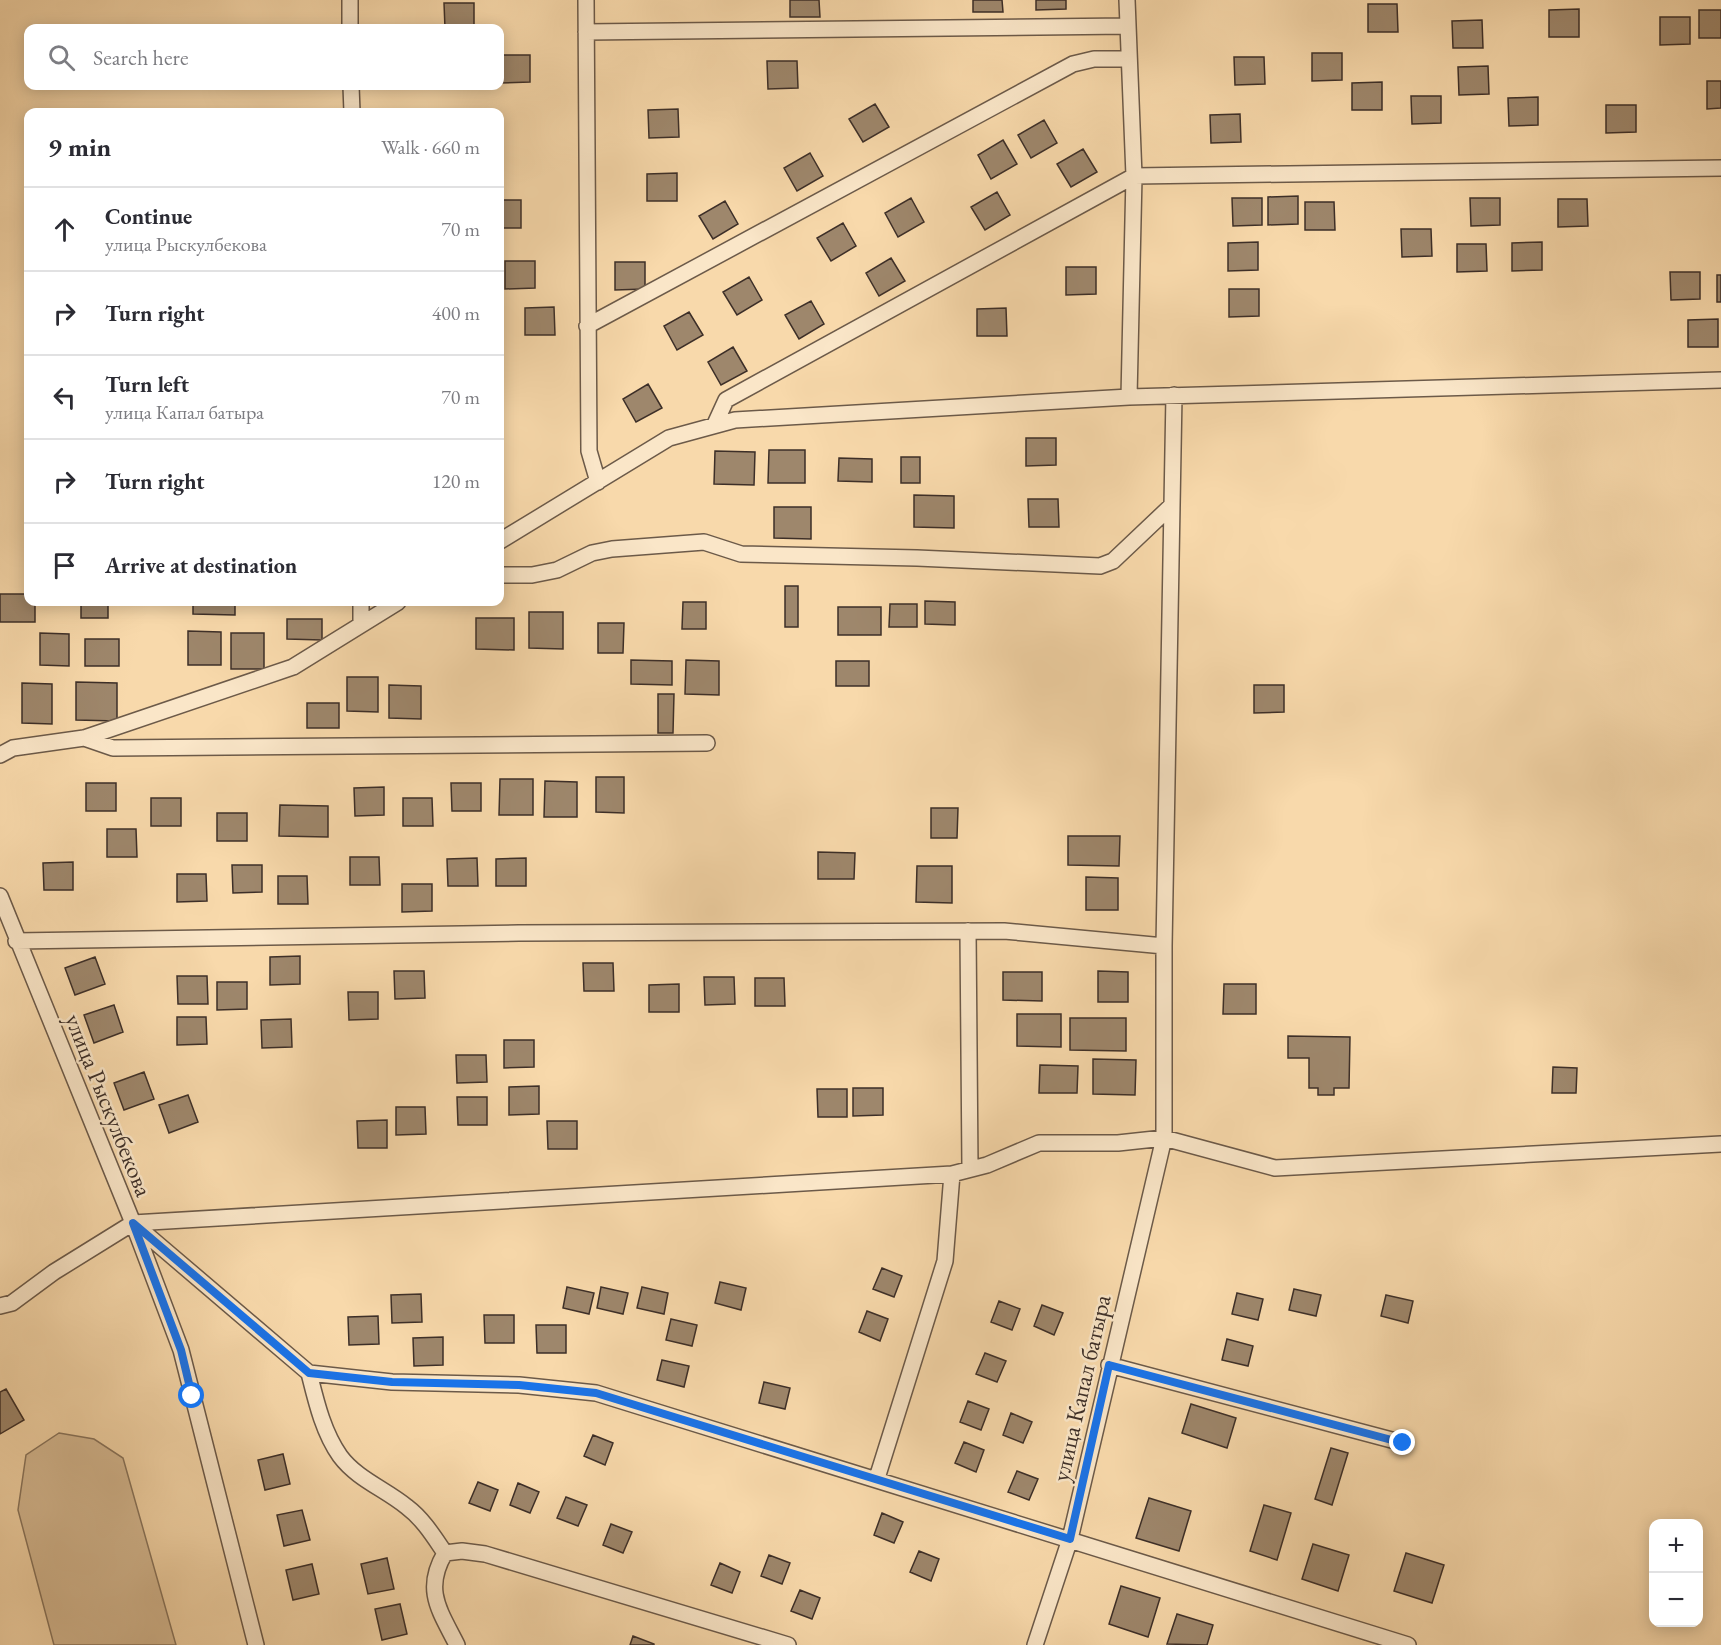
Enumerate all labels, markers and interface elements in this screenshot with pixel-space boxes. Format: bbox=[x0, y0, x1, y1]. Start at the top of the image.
search box bbox=[24, 24, 504, 90]
icon: search bbox=[45, 41, 78, 74]
text: Search here bbox=[93, 43, 188, 72]
text: 9 min bbox=[48, 130, 111, 164]
text: Walk · 660 m bbox=[381, 134, 480, 160]
text: Continue bbox=[105, 202, 192, 231]
icon: ahead bbox=[48, 213, 81, 246]
text: 70 m bbox=[441, 216, 480, 242]
text: улица Рыскулбекова bbox=[105, 231, 267, 257]
icon: right bbox=[48, 297, 81, 330]
text: Turn right bbox=[105, 299, 204, 328]
text: 400 m bbox=[432, 300, 480, 326]
text: Turn left bbox=[105, 370, 189, 399]
icon: left bbox=[48, 381, 81, 414]
text: 70 m bbox=[441, 384, 480, 410]
text: улица Капал батыра bbox=[105, 399, 264, 425]
icon: right bbox=[48, 465, 81, 498]
text: Turn right bbox=[105, 467, 204, 496]
text: 120 m bbox=[432, 468, 480, 494]
icon: arrive bbox=[48, 549, 81, 582]
text: Arrive at destination bbox=[105, 551, 297, 580]
street label: улица Рыскулбекова bbox=[58, 1009, 160, 1201]
street label: улица Капал батыра bbox=[1044, 1291, 1118, 1484]
route start bbox=[178, 1382, 204, 1408]
route end bbox=[1389, 1429, 1415, 1455]
map controls bbox=[1649, 1519, 1703, 1627]
button: + bbox=[1649, 1519, 1703, 1573]
button: − bbox=[1649, 1573, 1703, 1627]

